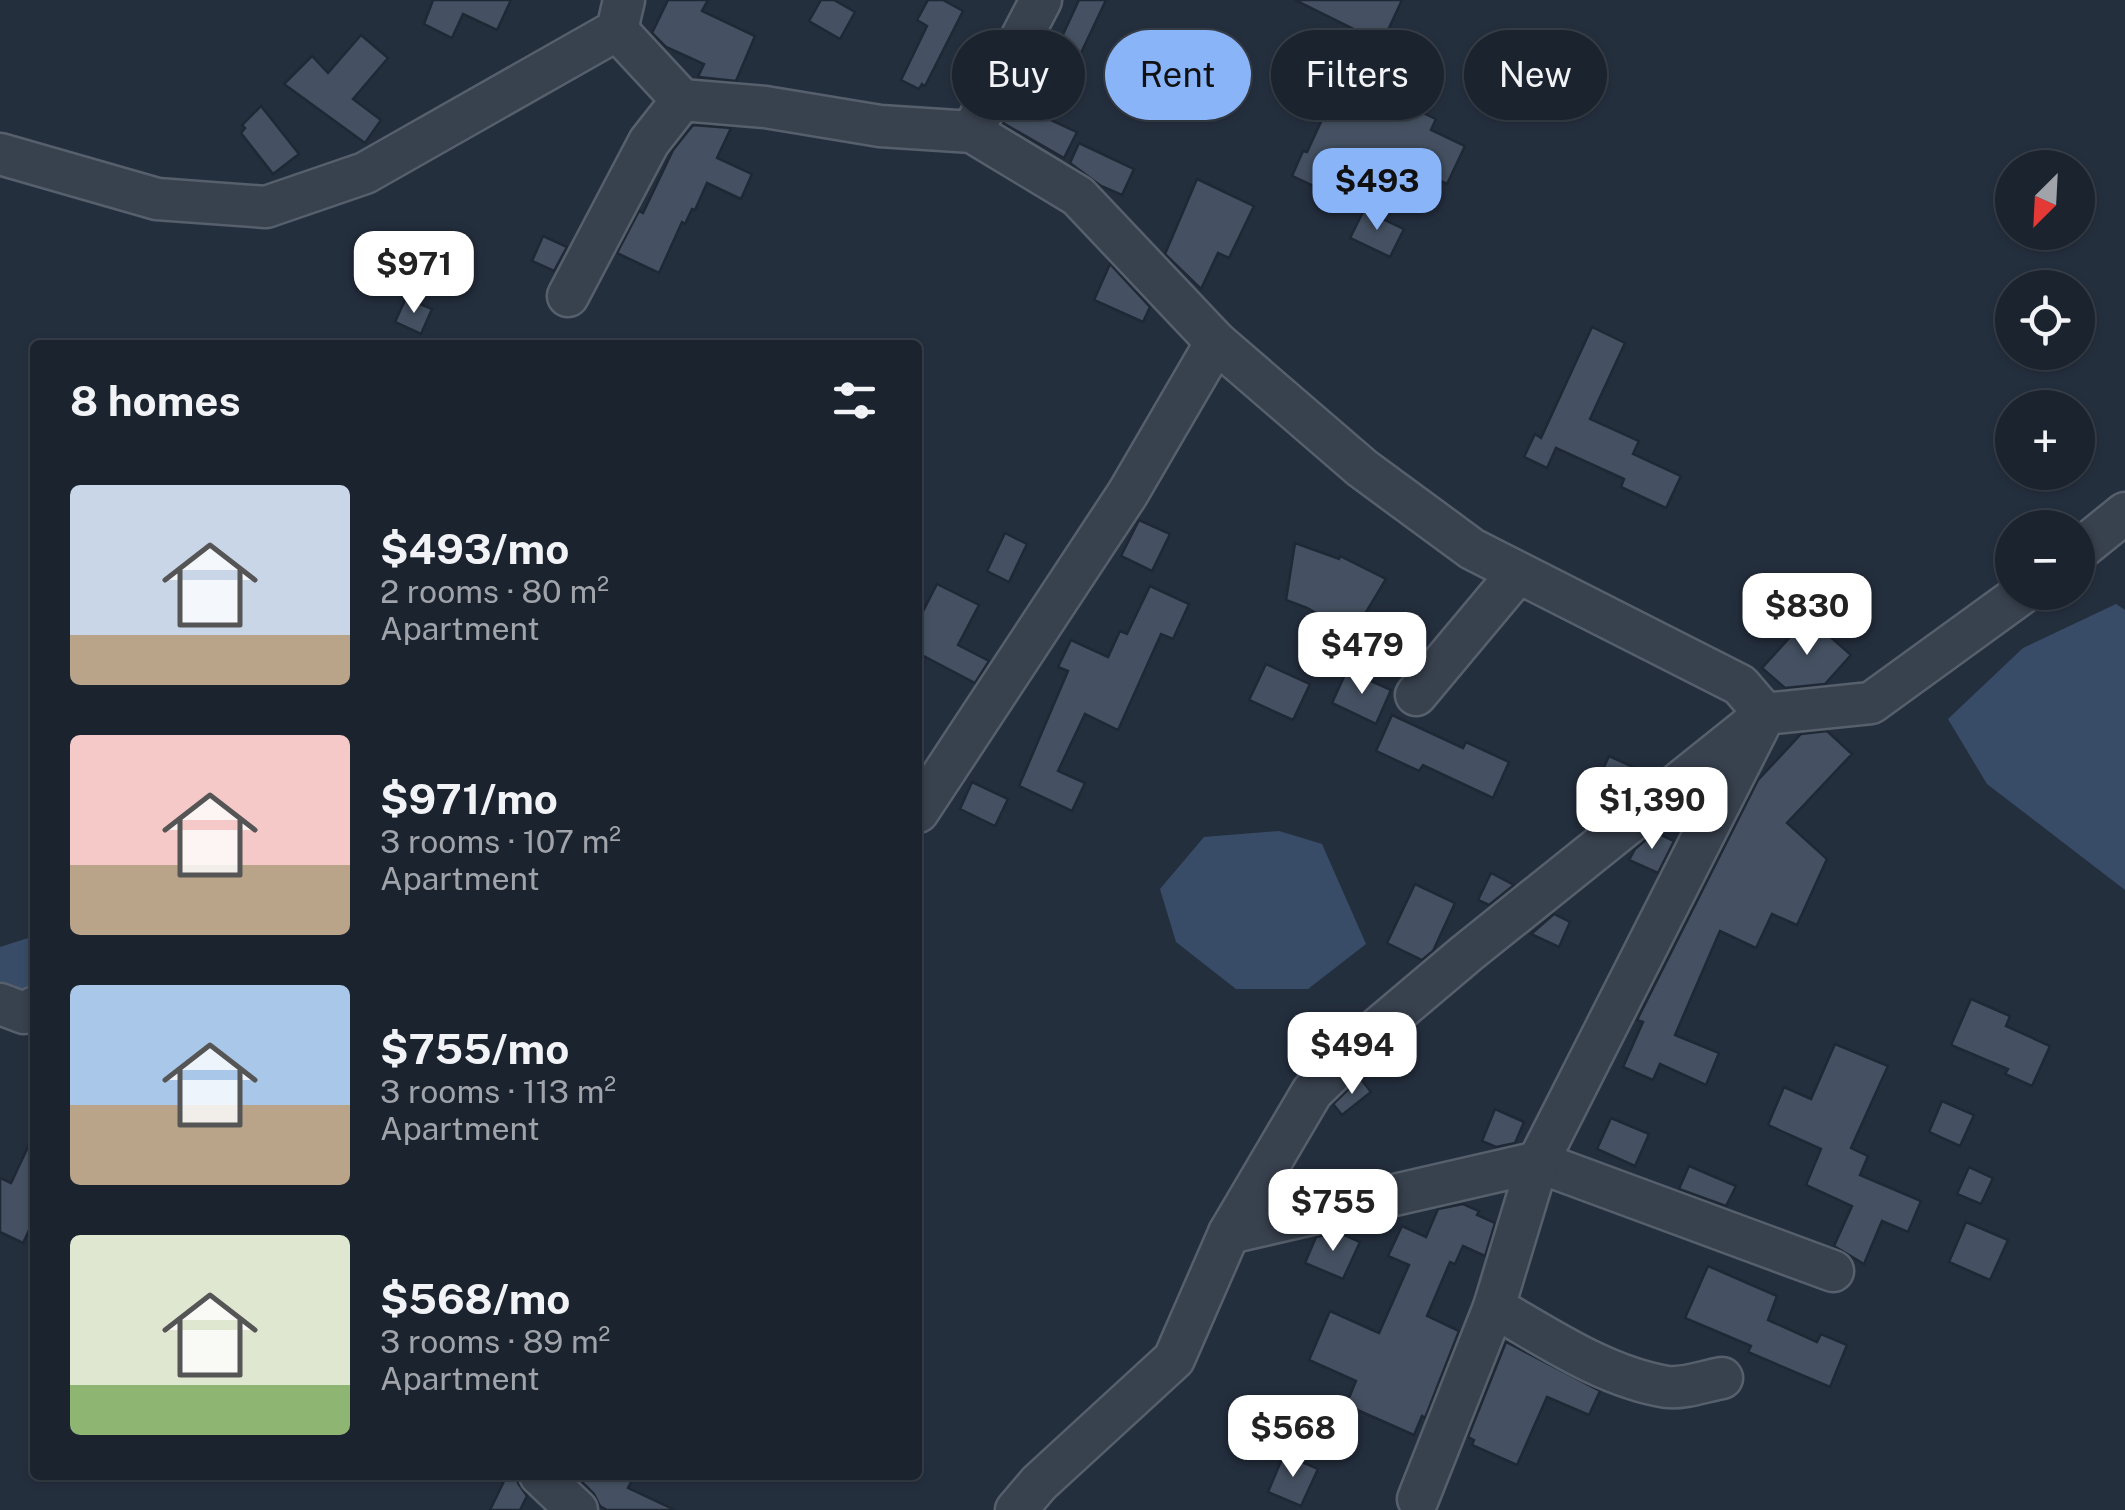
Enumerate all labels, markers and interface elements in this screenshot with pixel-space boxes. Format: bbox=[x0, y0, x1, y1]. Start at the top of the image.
chip: Buy bbox=[952, 30, 1085, 120]
chip: Rent bbox=[1105, 30, 1251, 120]
chip: Filters bbox=[1271, 30, 1444, 120]
chip: New bbox=[1464, 30, 1607, 120]
pin: $493 bbox=[1318, 148, 1436, 233]
north arrow bbox=[1995, 150, 2095, 250]
map controls bbox=[1995, 150, 2095, 610]
text: $493 bbox=[1334, 162, 1420, 199]
pin: $971 bbox=[355, 231, 473, 316]
text: $971 bbox=[376, 245, 452, 282]
button: locate bbox=[1995, 270, 2095, 370]
icon: filters bbox=[827, 373, 882, 428]
text: 8 homes bbox=[70, 376, 241, 425]
button: + bbox=[1995, 390, 2095, 490]
button: − bbox=[1995, 510, 2095, 610]
text: $493/mo bbox=[380, 524, 569, 573]
icon: home bbox=[150, 525, 270, 645]
text: 2 rooms · 80 m² bbox=[380, 573, 609, 610]
pin: $830 bbox=[1748, 573, 1866, 658]
text: $830 bbox=[1765, 587, 1849, 624]
text: Apartment bbox=[380, 610, 540, 647]
pin: $479 bbox=[1303, 612, 1421, 697]
text: $479 bbox=[1320, 626, 1404, 663]
pin: $1,390 bbox=[1571, 767, 1733, 852]
text: $971/mo bbox=[380, 774, 558, 823]
icon: home bbox=[150, 775, 270, 895]
text: $1,390 bbox=[1598, 781, 1706, 818]
text: 3 rooms · 107 m² bbox=[380, 823, 621, 860]
text: Apartment bbox=[380, 860, 540, 897]
pin: $494 bbox=[1293, 1012, 1411, 1097]
text: $755/mo bbox=[380, 1024, 569, 1073]
icon: home bbox=[150, 1025, 270, 1145]
text: $494 bbox=[1310, 1026, 1394, 1063]
text: 3 rooms · 113 m² bbox=[380, 1073, 616, 1110]
text: Apartment bbox=[380, 1110, 540, 1147]
pin: $755 bbox=[1274, 1169, 1392, 1254]
text: $755 bbox=[1290, 1183, 1376, 1220]
text: $568/mo bbox=[380, 1274, 571, 1323]
icon: home bbox=[150, 1275, 270, 1395]
text: 3 rooms · 89 m² bbox=[380, 1323, 610, 1360]
text: Apartment bbox=[380, 1360, 540, 1397]
pin: $568 bbox=[1234, 1395, 1352, 1480]
text: $568 bbox=[1250, 1409, 1336, 1446]

